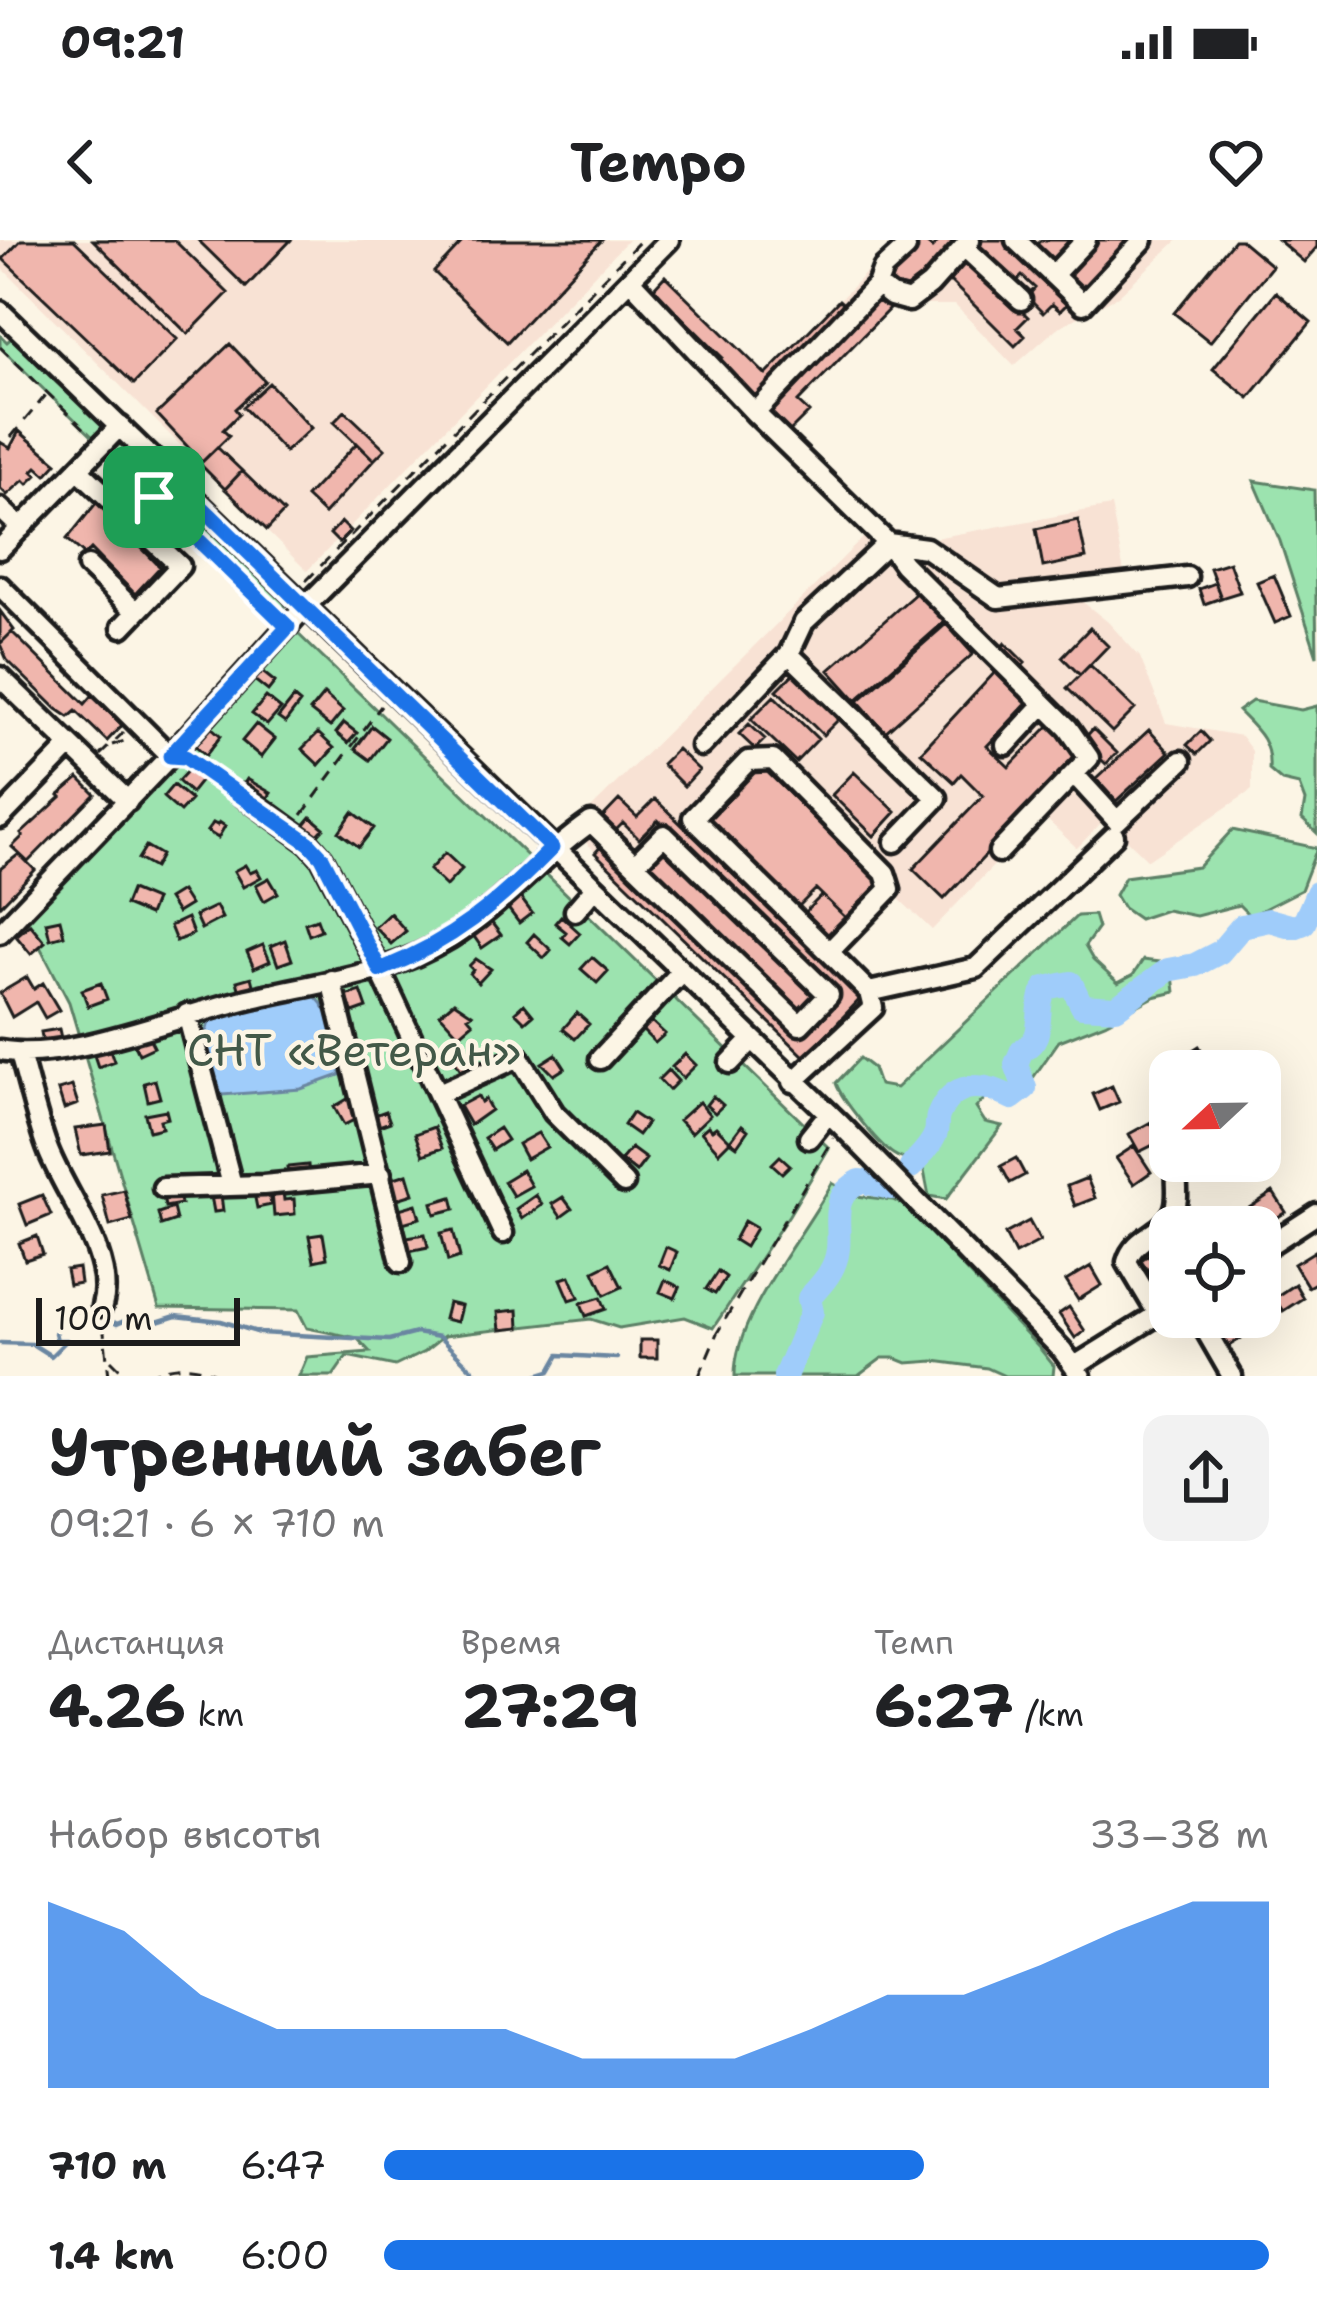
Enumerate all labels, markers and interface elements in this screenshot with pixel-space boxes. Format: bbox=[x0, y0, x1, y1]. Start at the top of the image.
text: 09:21 bbox=[60, 12, 185, 72]
text: Tempo bbox=[570, 126, 747, 198]
icon: back bbox=[48, 129, 114, 195]
icon: heart bbox=[1203, 129, 1269, 195]
pin bbox=[103, 446, 205, 548]
icon: arrive bbox=[121, 464, 187, 530]
park label: СНТ «Ветеран» bbox=[187, 1020, 521, 1080]
north arrow bbox=[1149, 1050, 1281, 1182]
map controls bbox=[1149, 1050, 1281, 1338]
button: locate bbox=[1149, 1206, 1281, 1338]
scale bar bbox=[36, 1292, 240, 1345]
text: 100 m bbox=[54, 1296, 153, 1341]
text: Утренний забег bbox=[48, 1408, 601, 1496]
button: share bbox=[1143, 1415, 1269, 1541]
text: 09:21 · 6 × 710 m bbox=[48, 1497, 385, 1549]
text: Дистанция bbox=[48, 1620, 225, 1665]
text: Время bbox=[461, 1620, 562, 1665]
text: Темп bbox=[874, 1620, 954, 1665]
text: 4.26 bbox=[48, 1665, 186, 1745]
text: 27:29 bbox=[461, 1665, 640, 1745]
text: 6:27 bbox=[874, 1665, 1014, 1745]
text: km bbox=[186, 1692, 244, 1737]
text: /km bbox=[1014, 1692, 1084, 1737]
text: Набор высоты bbox=[48, 1808, 322, 1860]
text: 33–38 m bbox=[1089, 1808, 1269, 1860]
text: 710 m bbox=[48, 2139, 167, 2191]
text: 6:47 bbox=[240, 2139, 326, 2191]
text: 1.4 km bbox=[48, 2229, 174, 2281]
text: 6:00 bbox=[240, 2229, 330, 2281]

